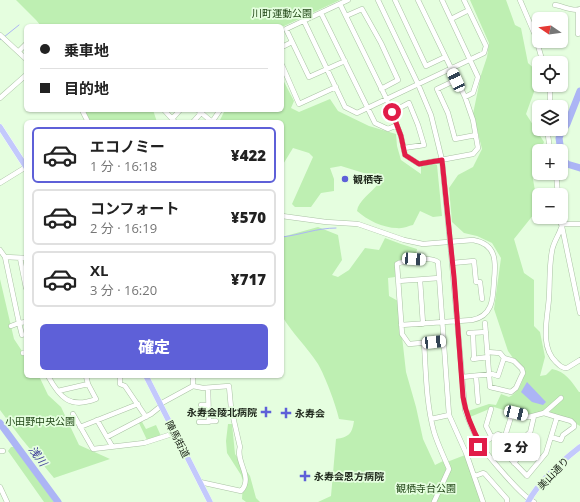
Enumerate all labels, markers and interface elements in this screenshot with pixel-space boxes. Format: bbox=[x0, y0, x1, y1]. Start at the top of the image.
park label: 川町運動公園 bbox=[252, 6, 312, 20]
north arrow bbox=[532, 12, 568, 48]
map controls bbox=[532, 12, 568, 224]
text: 乗車地 bbox=[64, 40, 109, 60]
button: locate bbox=[532, 56, 568, 92]
car bbox=[445, 67, 467, 93]
text: 目的地 bbox=[64, 78, 109, 98]
button: layers bbox=[532, 100, 568, 136]
route start bbox=[383, 103, 401, 121]
text: エコノミー bbox=[90, 136, 165, 156]
icon: car bbox=[42, 137, 78, 173]
button: + bbox=[532, 144, 568, 180]
text: ¥422 bbox=[231, 145, 266, 165]
text: 1 分 · 16:18 bbox=[90, 157, 157, 175]
place label: 観栖寺 bbox=[353, 172, 383, 186]
marker: 観栖寺 bbox=[340, 174, 350, 184]
button: − bbox=[532, 188, 568, 224]
text: コンフォート bbox=[90, 198, 180, 218]
icon: car bbox=[42, 199, 78, 235]
text: ¥570 bbox=[231, 207, 266, 227]
text: 2 分 · 16:19 bbox=[90, 219, 157, 237]
car bbox=[402, 252, 426, 266]
text: XL bbox=[90, 260, 108, 280]
icon: car bbox=[42, 261, 78, 297]
text: ¥717 bbox=[231, 269, 266, 289]
text: 3 分 · 16:20 bbox=[90, 281, 157, 299]
button: 確定 bbox=[40, 324, 268, 370]
car bbox=[421, 335, 447, 349]
car bbox=[503, 404, 529, 422]
place label: 永寿会陵北病院 bbox=[187, 405, 257, 419]
marker: 永寿会陵北病院 bbox=[260, 406, 272, 418]
place label: 永寿会 bbox=[295, 406, 325, 420]
marker: 永寿会 bbox=[280, 407, 292, 419]
park label: 小田野中央公園 bbox=[5, 414, 75, 428]
street label: 陣馬街道 bbox=[163, 418, 193, 460]
callout: 2 分 bbox=[492, 433, 540, 461]
route end bbox=[469, 438, 487, 456]
text: 2 分 bbox=[504, 438, 528, 456]
water label: 浅川 bbox=[26, 442, 52, 470]
street label: 美山通り bbox=[534, 454, 572, 492]
place label: 永寿会恩方病院 bbox=[314, 469, 384, 483]
marker: 永寿会恩方病院 bbox=[299, 470, 311, 482]
park label: 観栖寺台公園 bbox=[396, 481, 456, 495]

